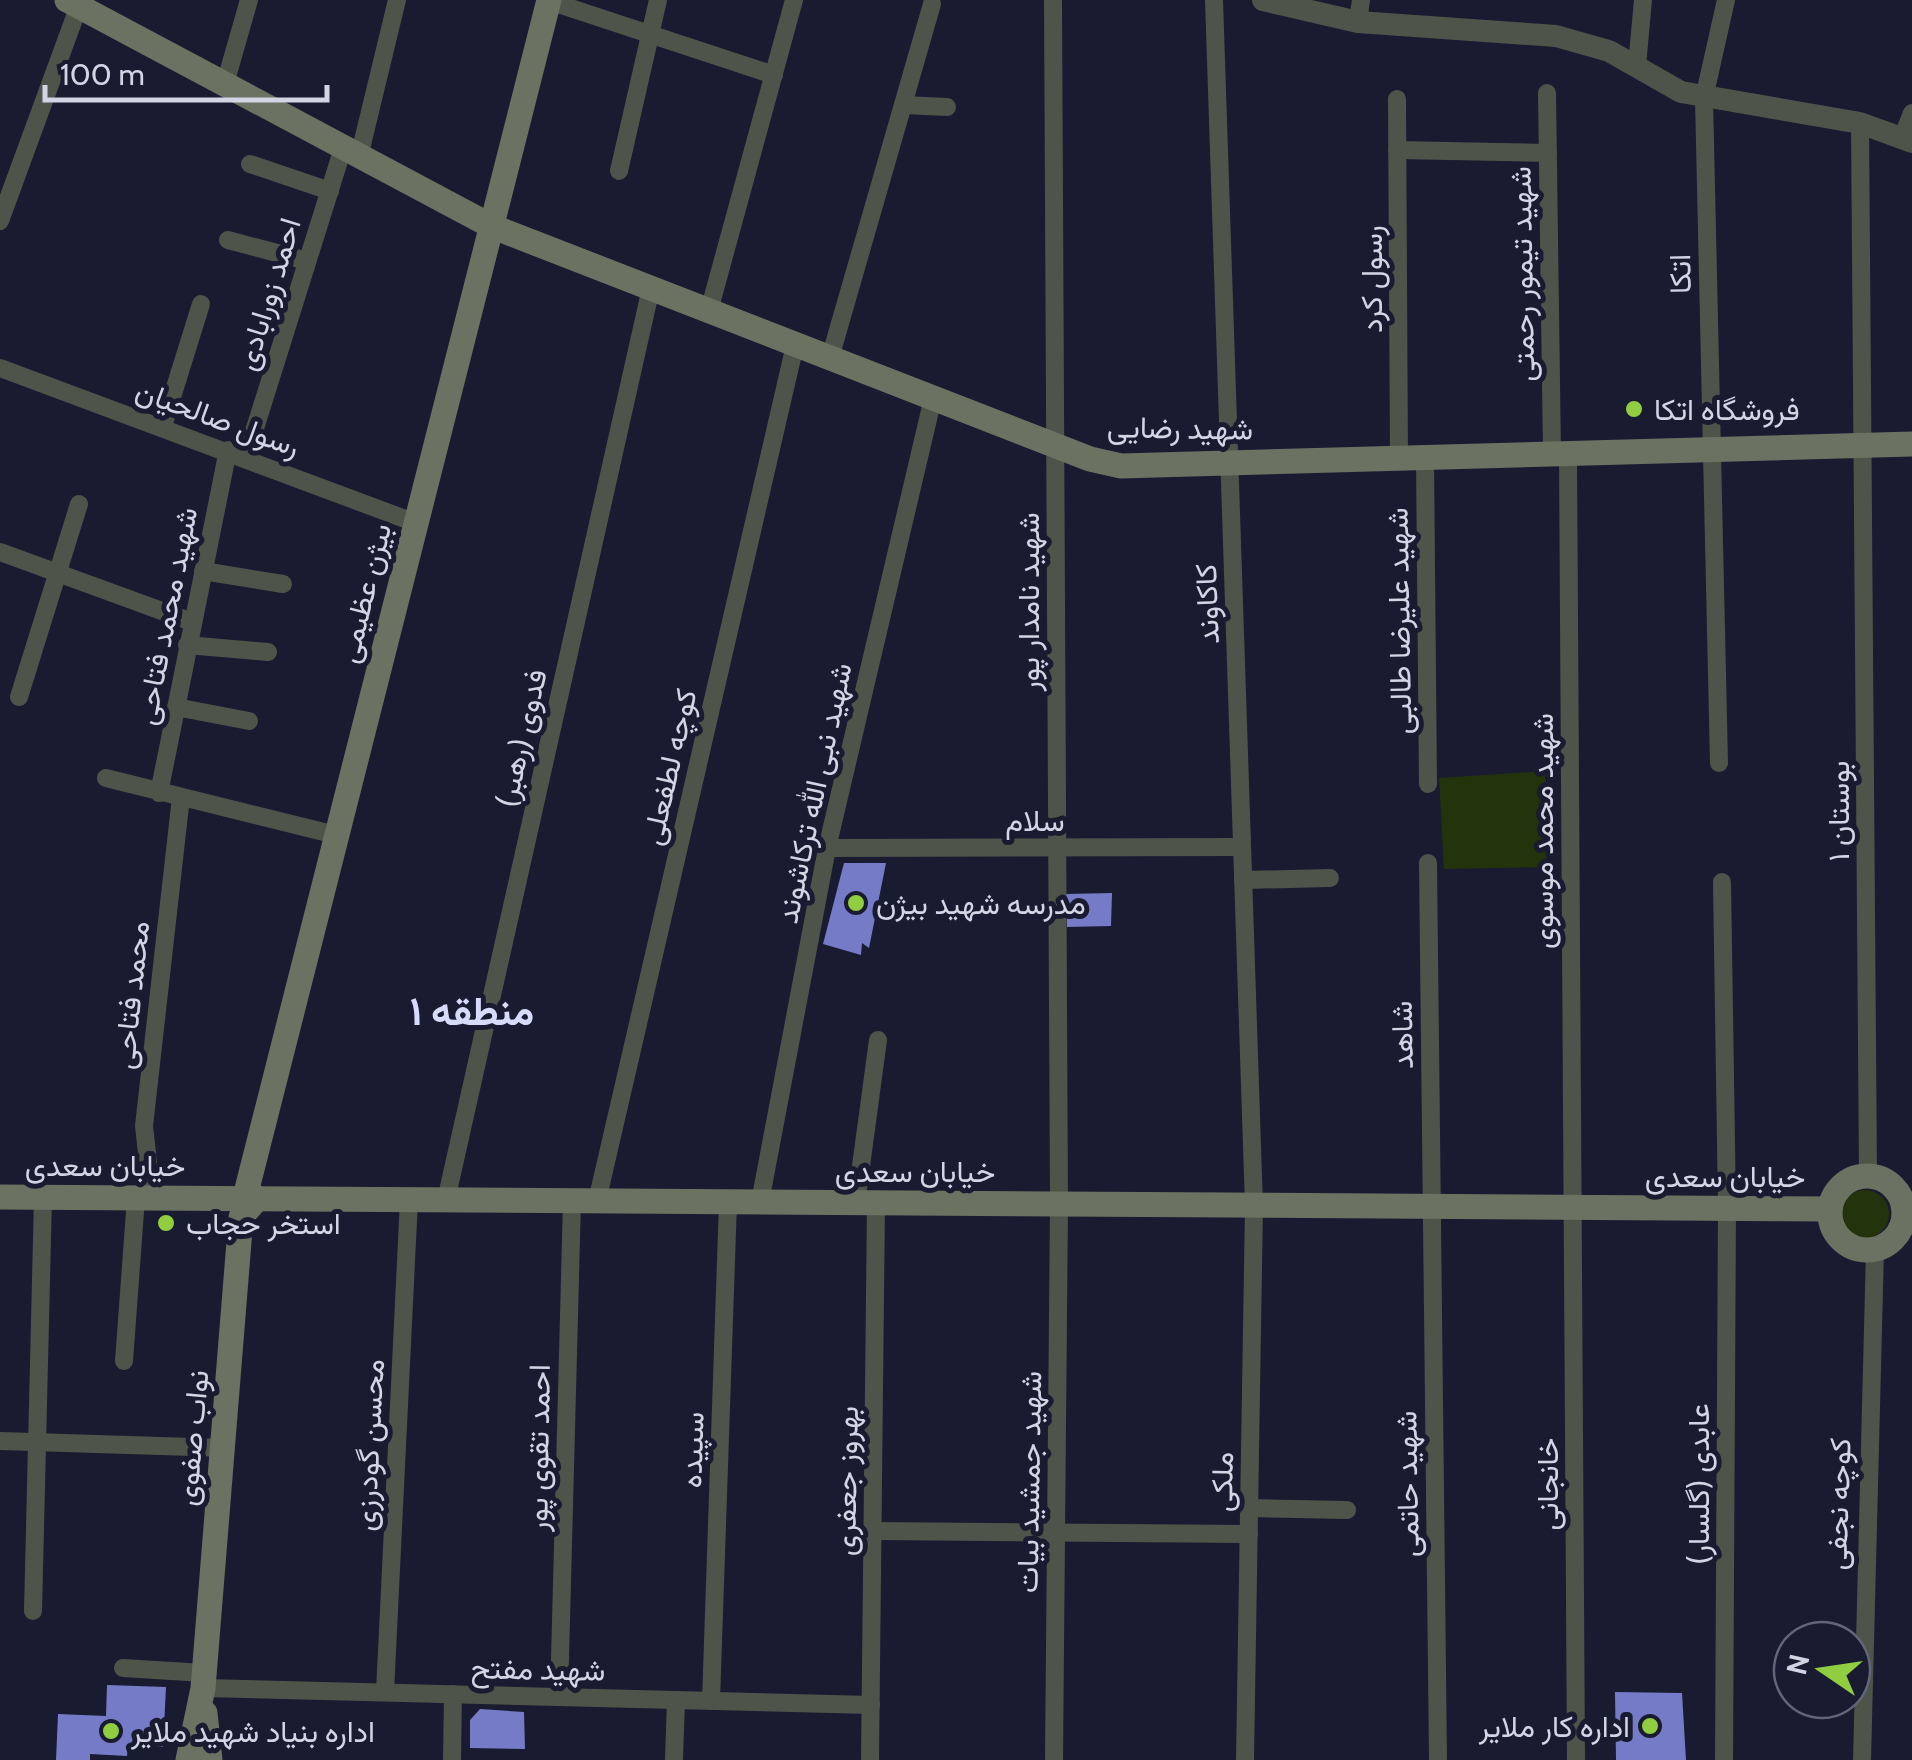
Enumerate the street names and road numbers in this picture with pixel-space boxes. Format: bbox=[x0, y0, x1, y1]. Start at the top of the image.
street label: شهید تیمور رحمتی bbox=[1502, 166, 1542, 382]
street label: احمد زورابادی bbox=[227, 213, 309, 375]
street label: رسول کرد bbox=[1353, 225, 1390, 333]
street label: اتکا bbox=[1661, 254, 1699, 294]
street label: رسول صالحیان bbox=[131, 371, 305, 465]
street label: شهید رضایی bbox=[1107, 408, 1253, 448]
street label: شهید محمد فتاحی bbox=[127, 504, 205, 728]
street label: شهید علیرضا طالبی bbox=[1379, 507, 1419, 735]
street label: شهید نامدار پور bbox=[1010, 512, 1049, 693]
street label: بیژن عظیمی bbox=[329, 519, 399, 667]
street label: کاکاوند bbox=[1187, 563, 1227, 645]
street label: شهید نبی الله ترکاشوند bbox=[768, 659, 860, 927]
street label: فدوی (رهبر) bbox=[487, 665, 555, 811]
street label: کوچه لطفعلی bbox=[633, 685, 707, 849]
street label: شهید محمد موسوی bbox=[1524, 713, 1561, 949]
street label: بوستان ۱ bbox=[1820, 761, 1857, 861]
street label: سلام bbox=[1005, 802, 1065, 840]
street label: محمد فتاحی bbox=[105, 919, 157, 1071]
street label: شاهد bbox=[1383, 1001, 1421, 1069]
street label: خیابان سعدی bbox=[25, 1147, 185, 1184]
street label: خیابان سعدی bbox=[835, 1153, 995, 1190]
street label: خیابان سعدی bbox=[1645, 1158, 1805, 1195]
street label: محسن گودرزی bbox=[346, 1358, 392, 1532]
street label: احمد تقوی پور bbox=[518, 1364, 560, 1533]
street label: نواب صفوی bbox=[168, 1368, 216, 1508]
street label: شهید جمشید بیات bbox=[1009, 1371, 1049, 1593]
street label: عابدی (گلسار) bbox=[1680, 1403, 1717, 1565]
street label: بهروز جعفری bbox=[826, 1406, 866, 1556]
street label: شهید حاتمی bbox=[1387, 1410, 1427, 1558]
street label: سپیده bbox=[672, 1411, 714, 1489]
street label: کوچه نجفی bbox=[1817, 1437, 1861, 1571]
street label: خانجانی bbox=[1529, 1438, 1566, 1530]
street label: ملکی bbox=[1203, 1452, 1241, 1512]
street label: شهید مفتح bbox=[470, 1649, 606, 1691]

